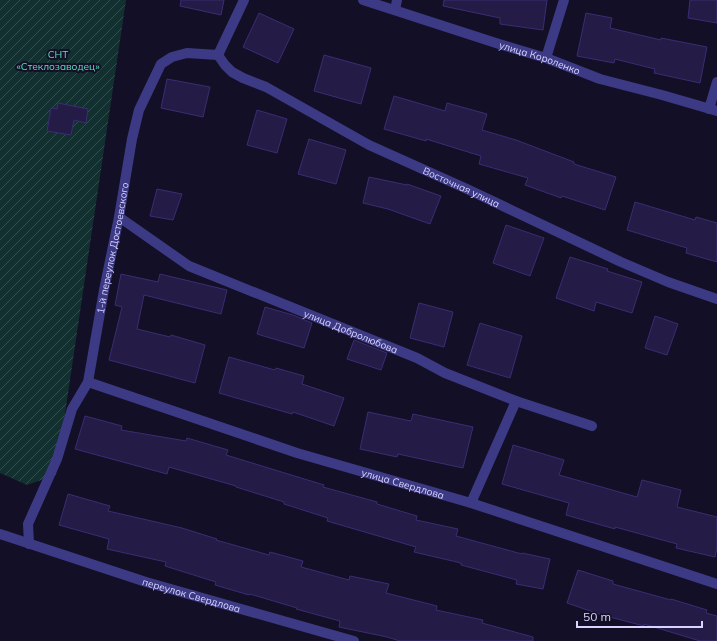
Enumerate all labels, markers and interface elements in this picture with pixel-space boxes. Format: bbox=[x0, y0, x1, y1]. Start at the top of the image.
street label: улица Короленко bbox=[498, 38, 582, 78]
park label: СНТ «Стеклозаводец» bbox=[16, 48, 100, 73]
street label: Восточная улица bbox=[421, 164, 502, 211]
street label: 1-й переулок Достоевского bbox=[94, 181, 132, 315]
street label: улица Добролюбова bbox=[302, 307, 400, 357]
street label: улица Свердлова bbox=[360, 466, 446, 502]
street label: переулок Свердлова bbox=[141, 575, 242, 615]
scale bar bbox=[577, 603, 702, 629]
text: 50 m bbox=[583, 609, 611, 624]

